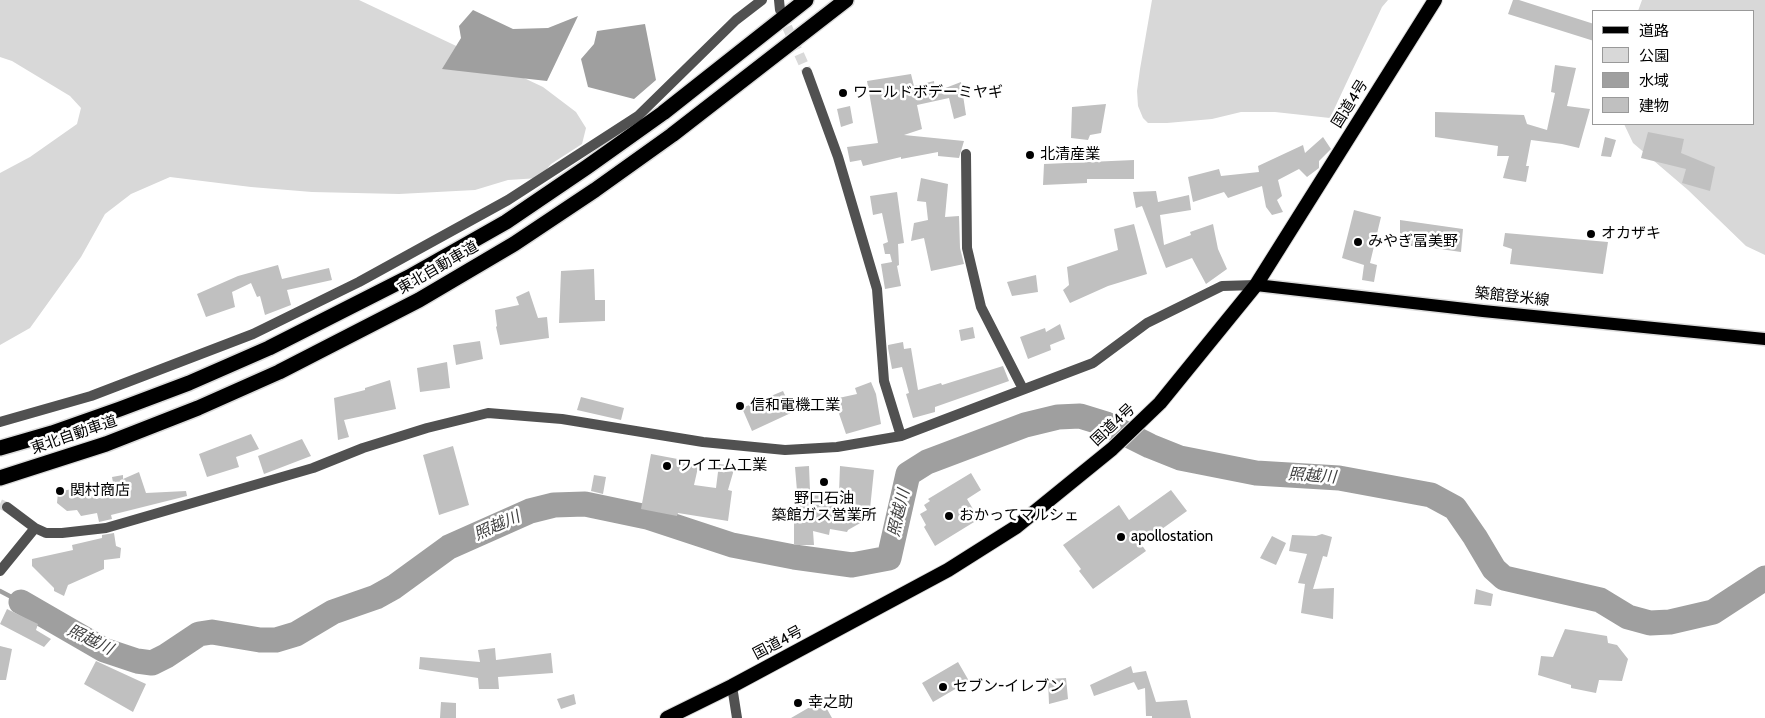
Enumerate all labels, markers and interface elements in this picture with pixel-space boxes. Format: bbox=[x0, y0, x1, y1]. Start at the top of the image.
legend bbox=[1592, 10, 1755, 125]
text: 道路 bbox=[1639, 22, 1669, 40]
text: 公園 bbox=[1639, 47, 1669, 65]
text: 水域 bbox=[1639, 72, 1669, 90]
street label: 国道4号 bbox=[1328, 76, 1372, 132]
place label: ワールドボデーミヤギ bbox=[853, 84, 1003, 102]
marker: ワールドボデーミヤギ bbox=[837, 87, 849, 99]
text: 建物 bbox=[1639, 97, 1669, 115]
place label: 北清産業 bbox=[1040, 146, 1100, 164]
marker: 北清産業 bbox=[1024, 149, 1036, 161]
place label: オカザキ bbox=[1601, 225, 1661, 243]
marker: オカザキ bbox=[1585, 228, 1597, 240]
place label: みやぎ冨美野 bbox=[1368, 233, 1458, 251]
marker: みやぎ冨美野 bbox=[1352, 236, 1364, 248]
street label: 東北自動車道 bbox=[395, 238, 481, 298]
street label: 築館登米線 bbox=[1474, 284, 1550, 310]
place label: 信和電機工業 bbox=[750, 397, 840, 415]
marker: 信和電機工業 bbox=[734, 400, 746, 412]
street label: 国道4号 bbox=[1087, 400, 1139, 450]
street label: 東北自動車道 bbox=[29, 412, 119, 458]
place label: ワイエム工業 bbox=[677, 457, 767, 475]
marker: ワイエム工業 bbox=[661, 460, 673, 472]
water label: 照越川 bbox=[1287, 465, 1337, 487]
marker: 野口石油 築館ガス営業所 bbox=[818, 476, 830, 488]
place label: 関村商店 bbox=[70, 482, 130, 500]
marker: 関村商店 bbox=[54, 485, 66, 497]
water label: 照越川 bbox=[884, 487, 914, 539]
place label: 野口石油 築館ガス営業所 bbox=[772, 490, 876, 525]
water label: 照越川 bbox=[471, 507, 523, 545]
place label: おかってマルシェ bbox=[959, 507, 1079, 525]
marker: おかってマルシェ bbox=[943, 510, 955, 522]
place label: apollostation bbox=[1131, 528, 1213, 546]
marker: apollostation bbox=[1115, 531, 1127, 543]
water label: 照越川 bbox=[64, 621, 116, 659]
street label: 国道4号 bbox=[750, 622, 806, 664]
place label: セブン-イレブン bbox=[953, 678, 1064, 696]
marker: セブン-イレブン bbox=[937, 681, 949, 693]
place label: 幸之助 bbox=[808, 694, 853, 712]
marker: 幸之助 bbox=[792, 697, 804, 709]

